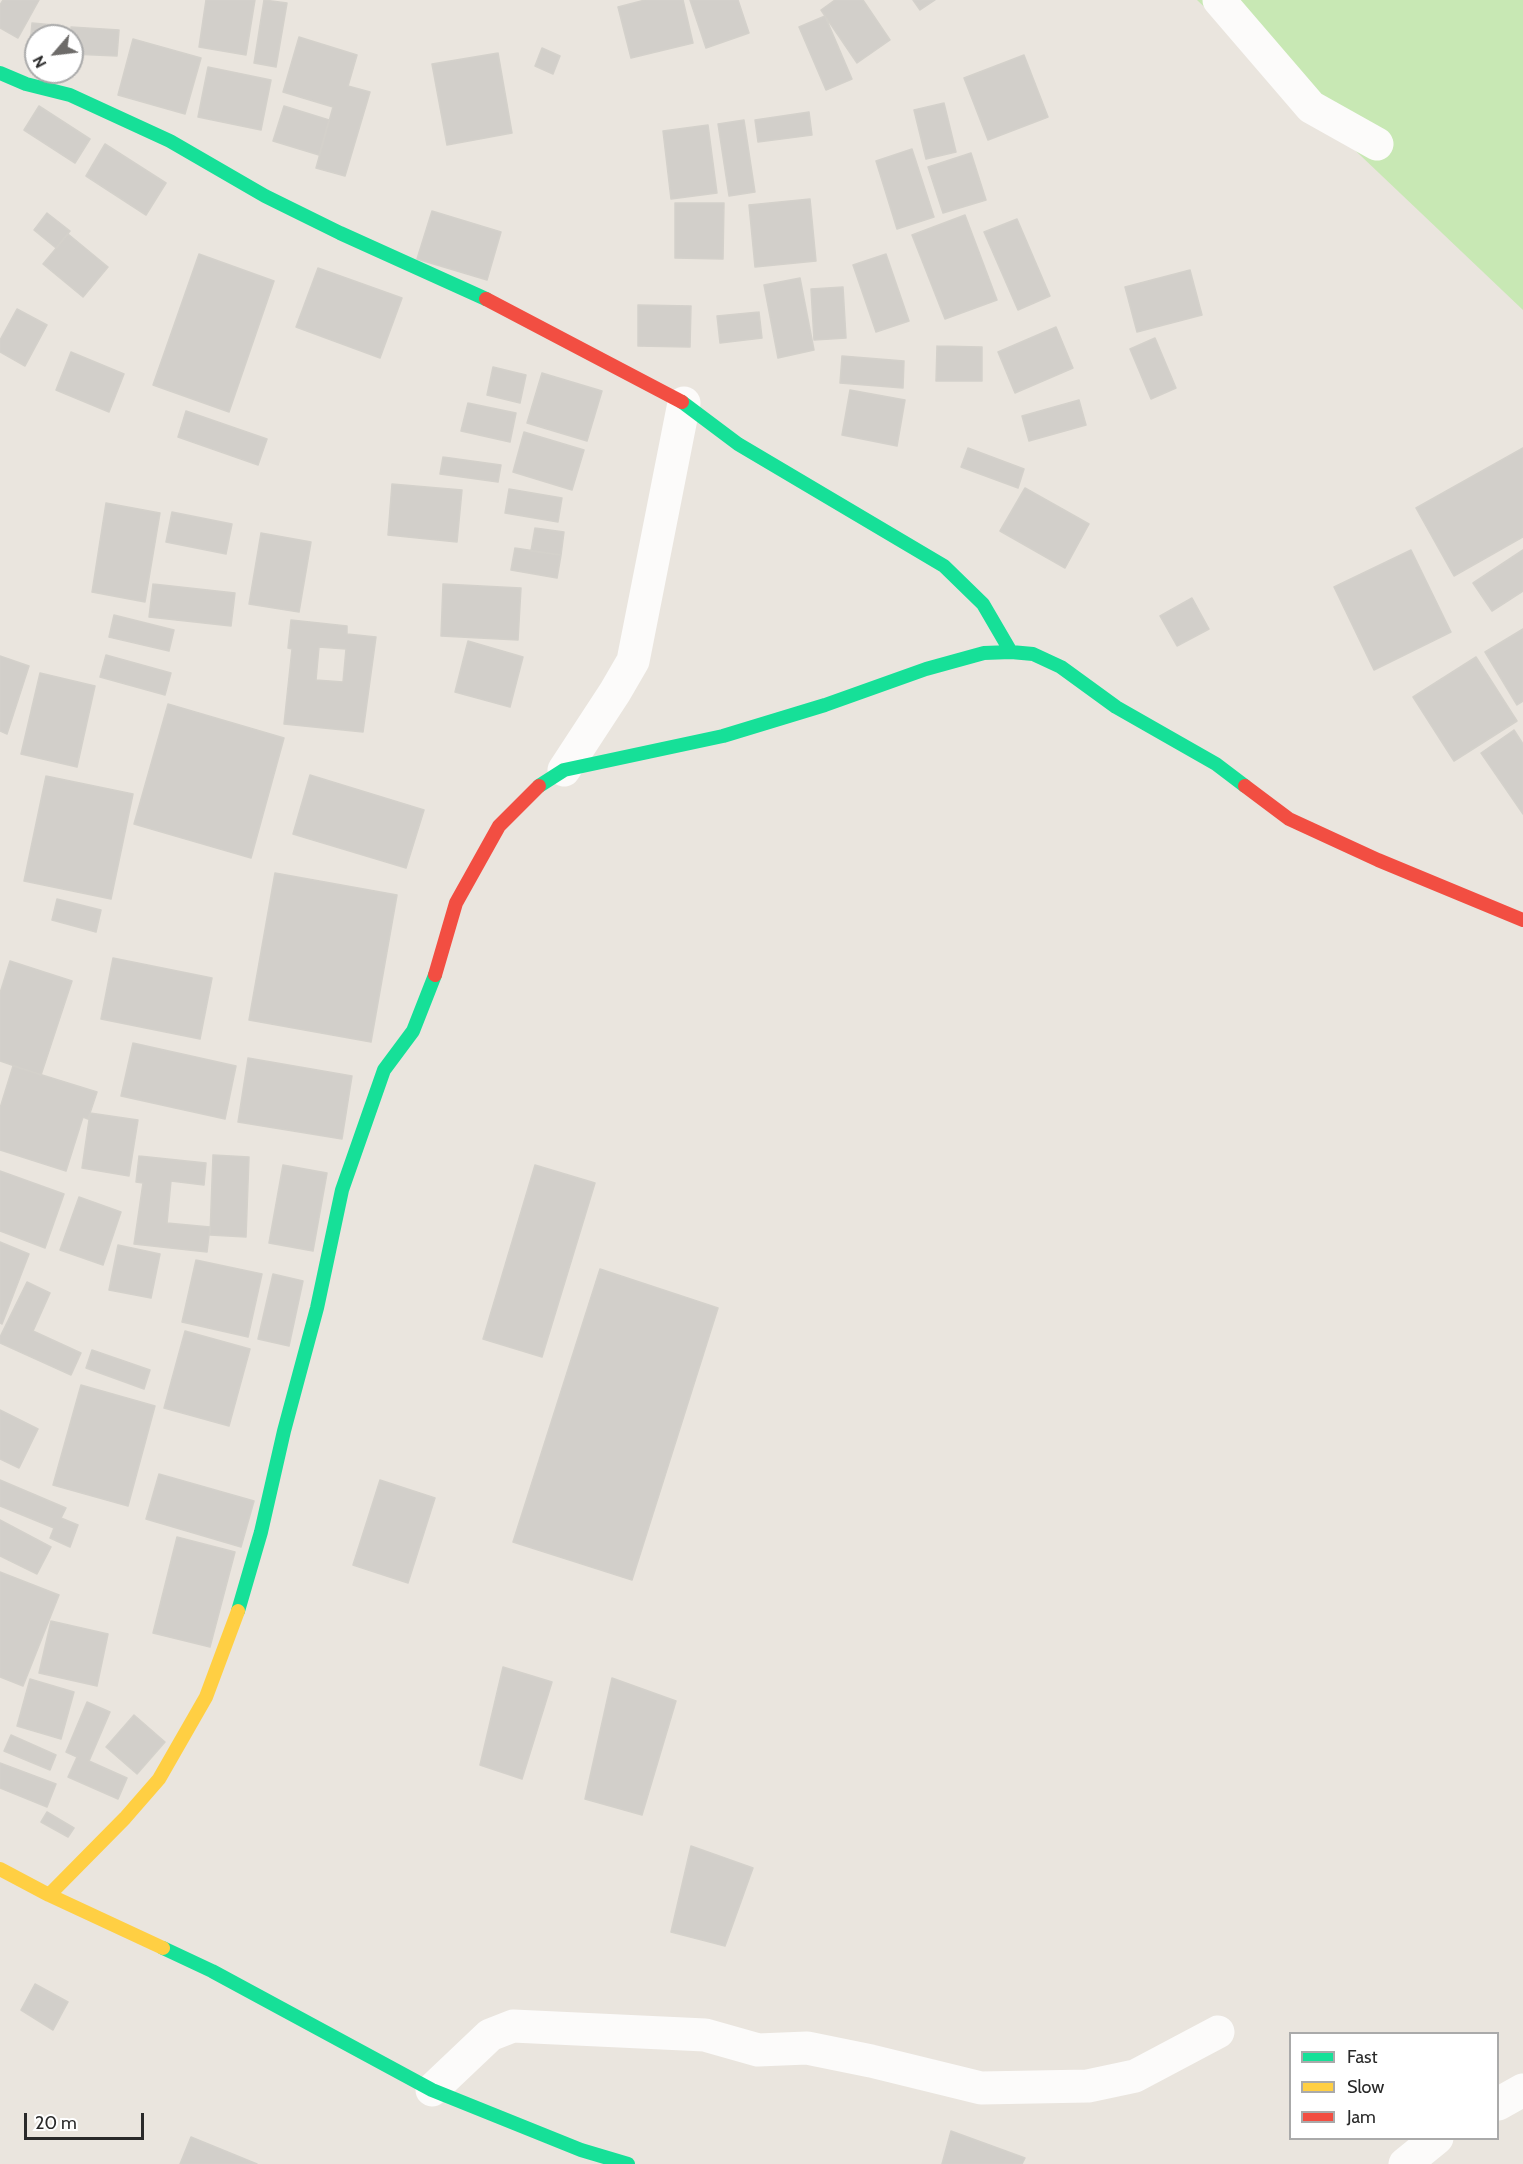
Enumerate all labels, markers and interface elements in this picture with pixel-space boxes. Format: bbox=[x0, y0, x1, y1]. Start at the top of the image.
north arrow bbox=[24, 24, 84, 84]
text: N bbox=[28, 52, 50, 71]
legend bbox=[1289, 2032, 1499, 2140]
text: Fast bbox=[1347, 2046, 1378, 2068]
text: Slow bbox=[1347, 2076, 1384, 2098]
scale bar bbox=[27, 2101, 147, 2139]
text: Jam bbox=[1347, 2106, 1376, 2128]
text: 20 m bbox=[35, 2112, 77, 2134]

